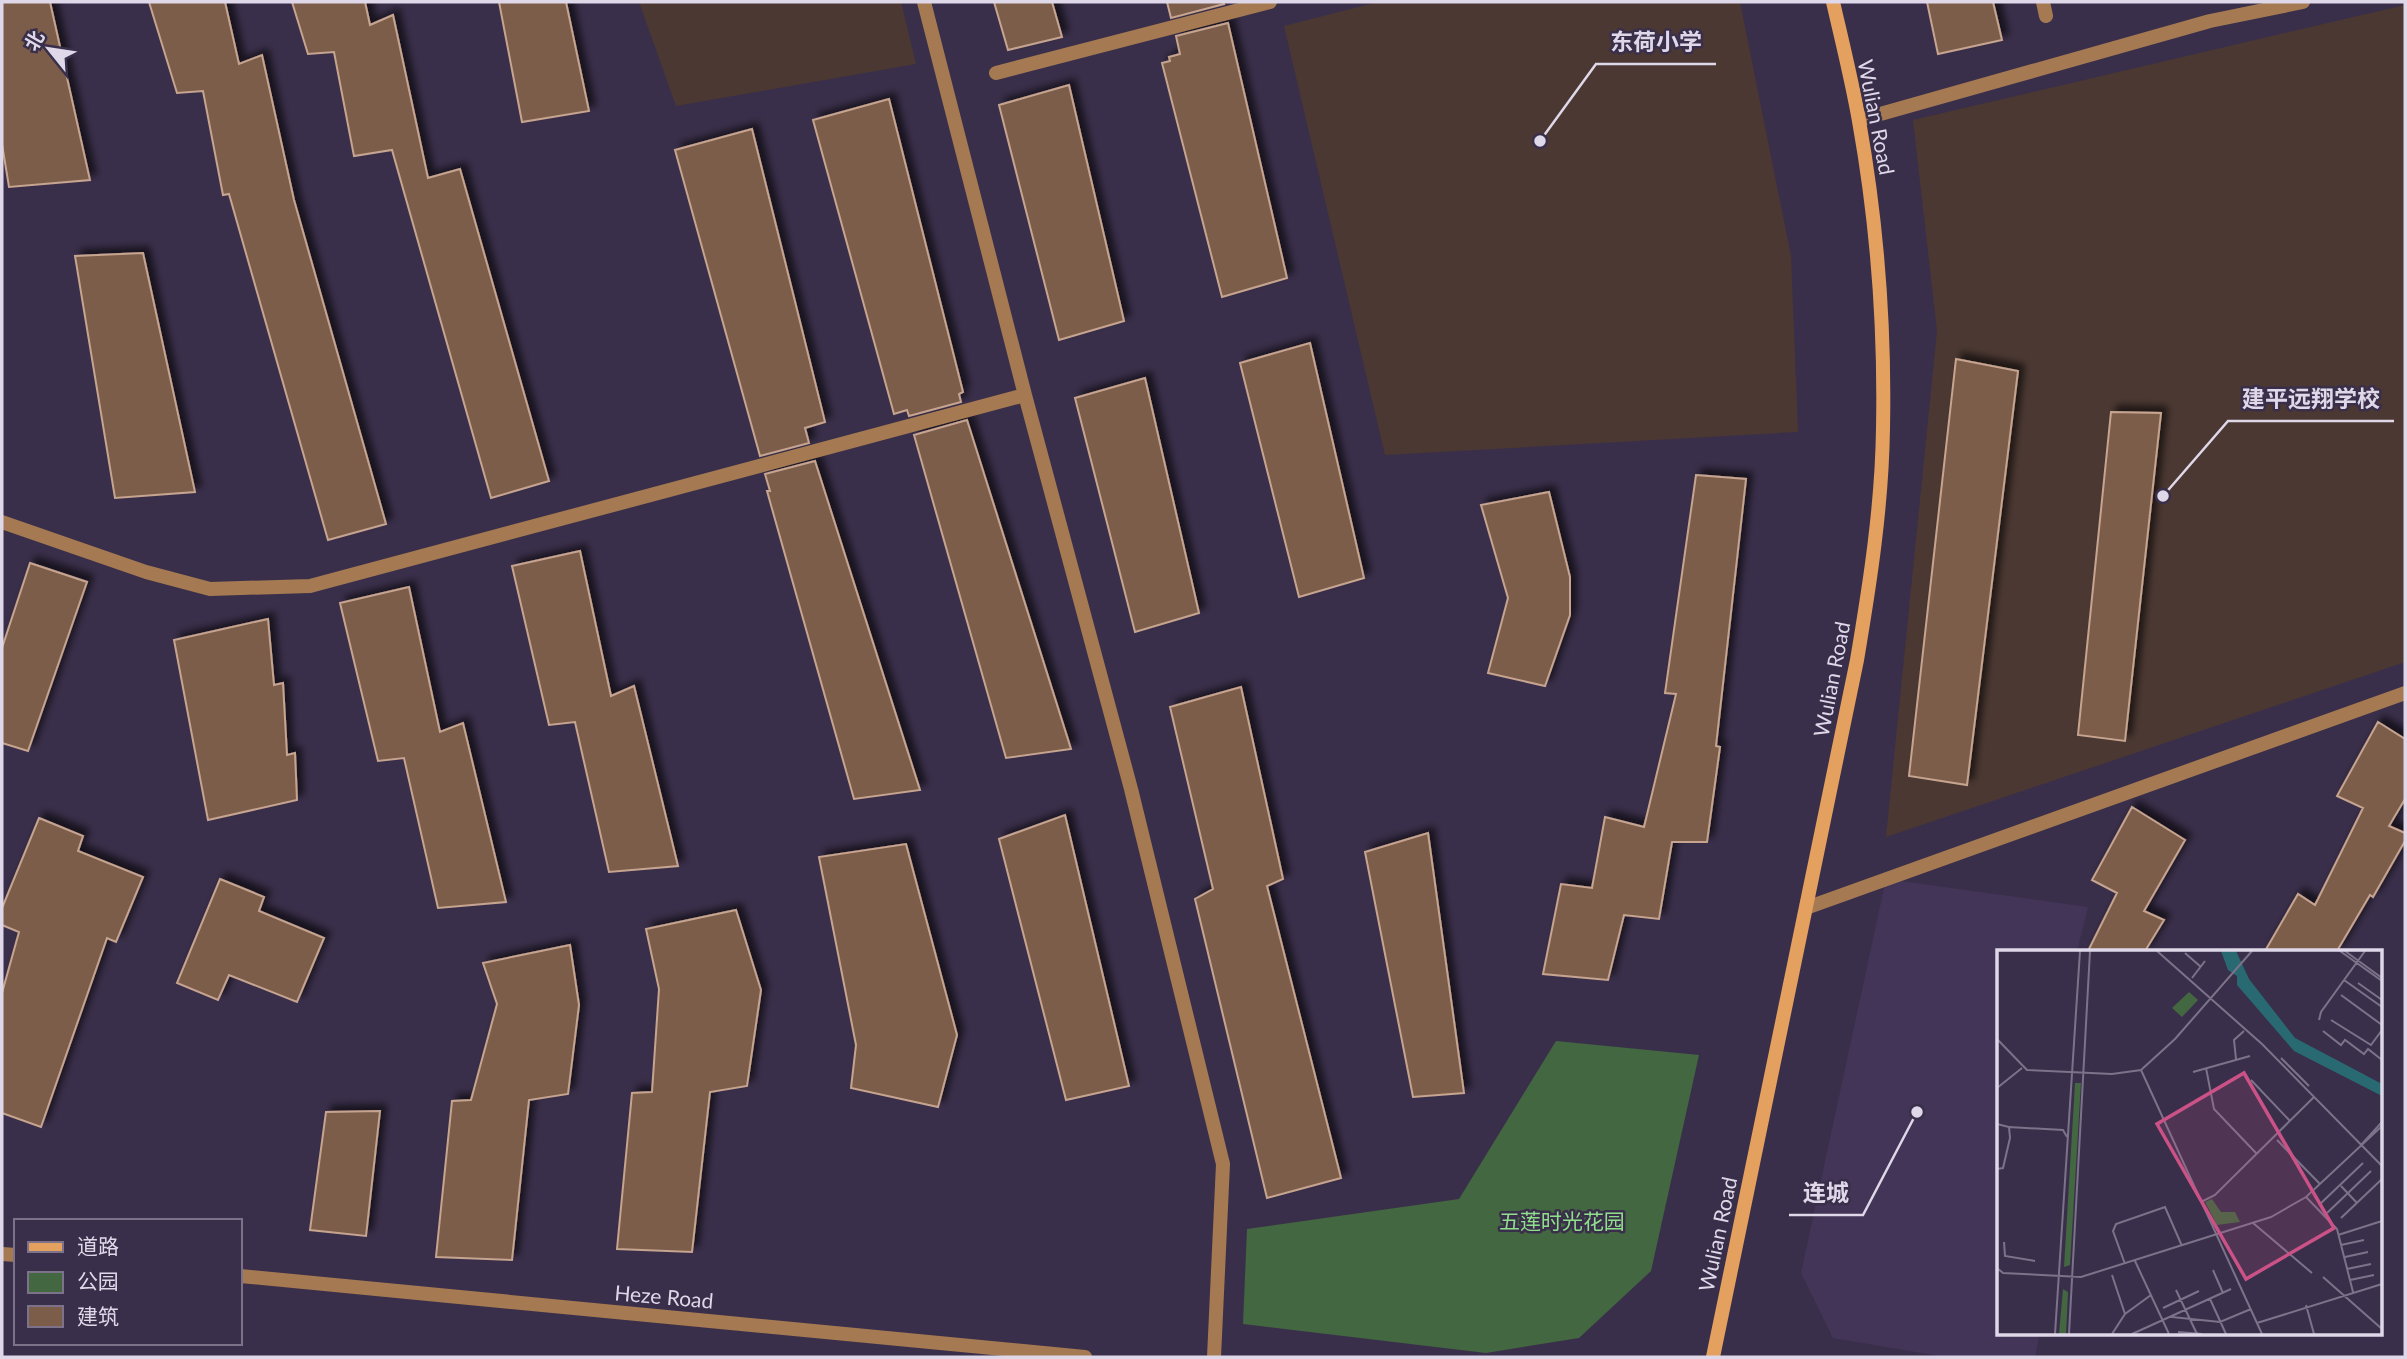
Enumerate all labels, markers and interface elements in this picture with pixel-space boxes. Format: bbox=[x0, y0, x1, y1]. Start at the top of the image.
north arrow bbox=[14, 14, 84, 84]
callout: 东荷小学 bbox=[1596, 20, 1716, 64]
text: 北 bbox=[19, 26, 49, 54]
text: 东荷小学 bbox=[1610, 27, 1702, 55]
street label: Wulian Road bbox=[1854, 57, 1900, 177]
callout: 建平远翔学校 bbox=[2228, 377, 2394, 421]
text: 建平远翔学校 bbox=[2242, 384, 2380, 412]
street label: Wulian Road bbox=[1808, 619, 1854, 739]
inset map bbox=[1997, 950, 2382, 1334]
callout: 连城 bbox=[1789, 1171, 1863, 1215]
street label: Wulian Road bbox=[1693, 1174, 1741, 1294]
text: 连城 bbox=[1803, 1178, 1849, 1206]
park label: 五莲时光花园 bbox=[1499, 1208, 1625, 1233]
legend bbox=[14, 1219, 242, 1345]
text: 道路 bbox=[77, 1233, 119, 1258]
text: 公园 bbox=[77, 1268, 119, 1293]
street label: Heze Road bbox=[614, 1279, 714, 1313]
text: 建筑 bbox=[77, 1303, 119, 1328]

